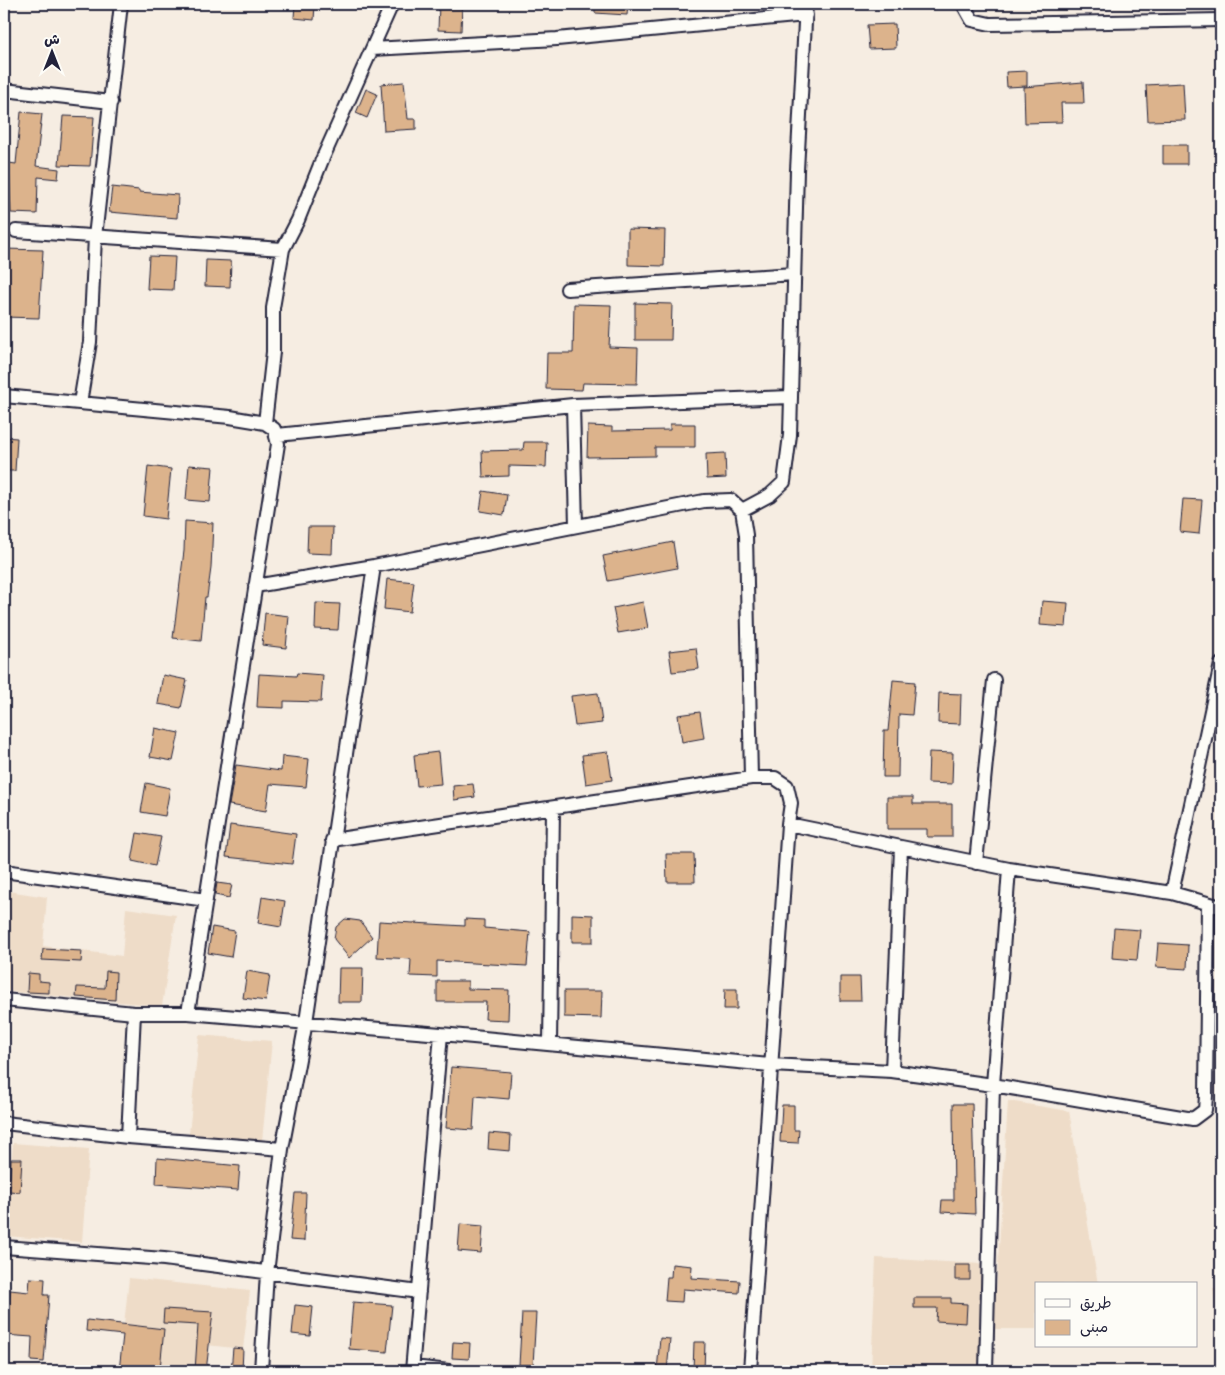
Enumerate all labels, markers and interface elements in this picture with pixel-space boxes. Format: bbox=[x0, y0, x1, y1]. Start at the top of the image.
north arrow bbox=[28, 28, 78, 78]
text: ش bbox=[44, 31, 60, 48]
legend bbox=[1035, 1282, 1198, 1348]
text: طريق bbox=[1080, 1294, 1112, 1313]
text: مبنى bbox=[1080, 1318, 1108, 1337]

